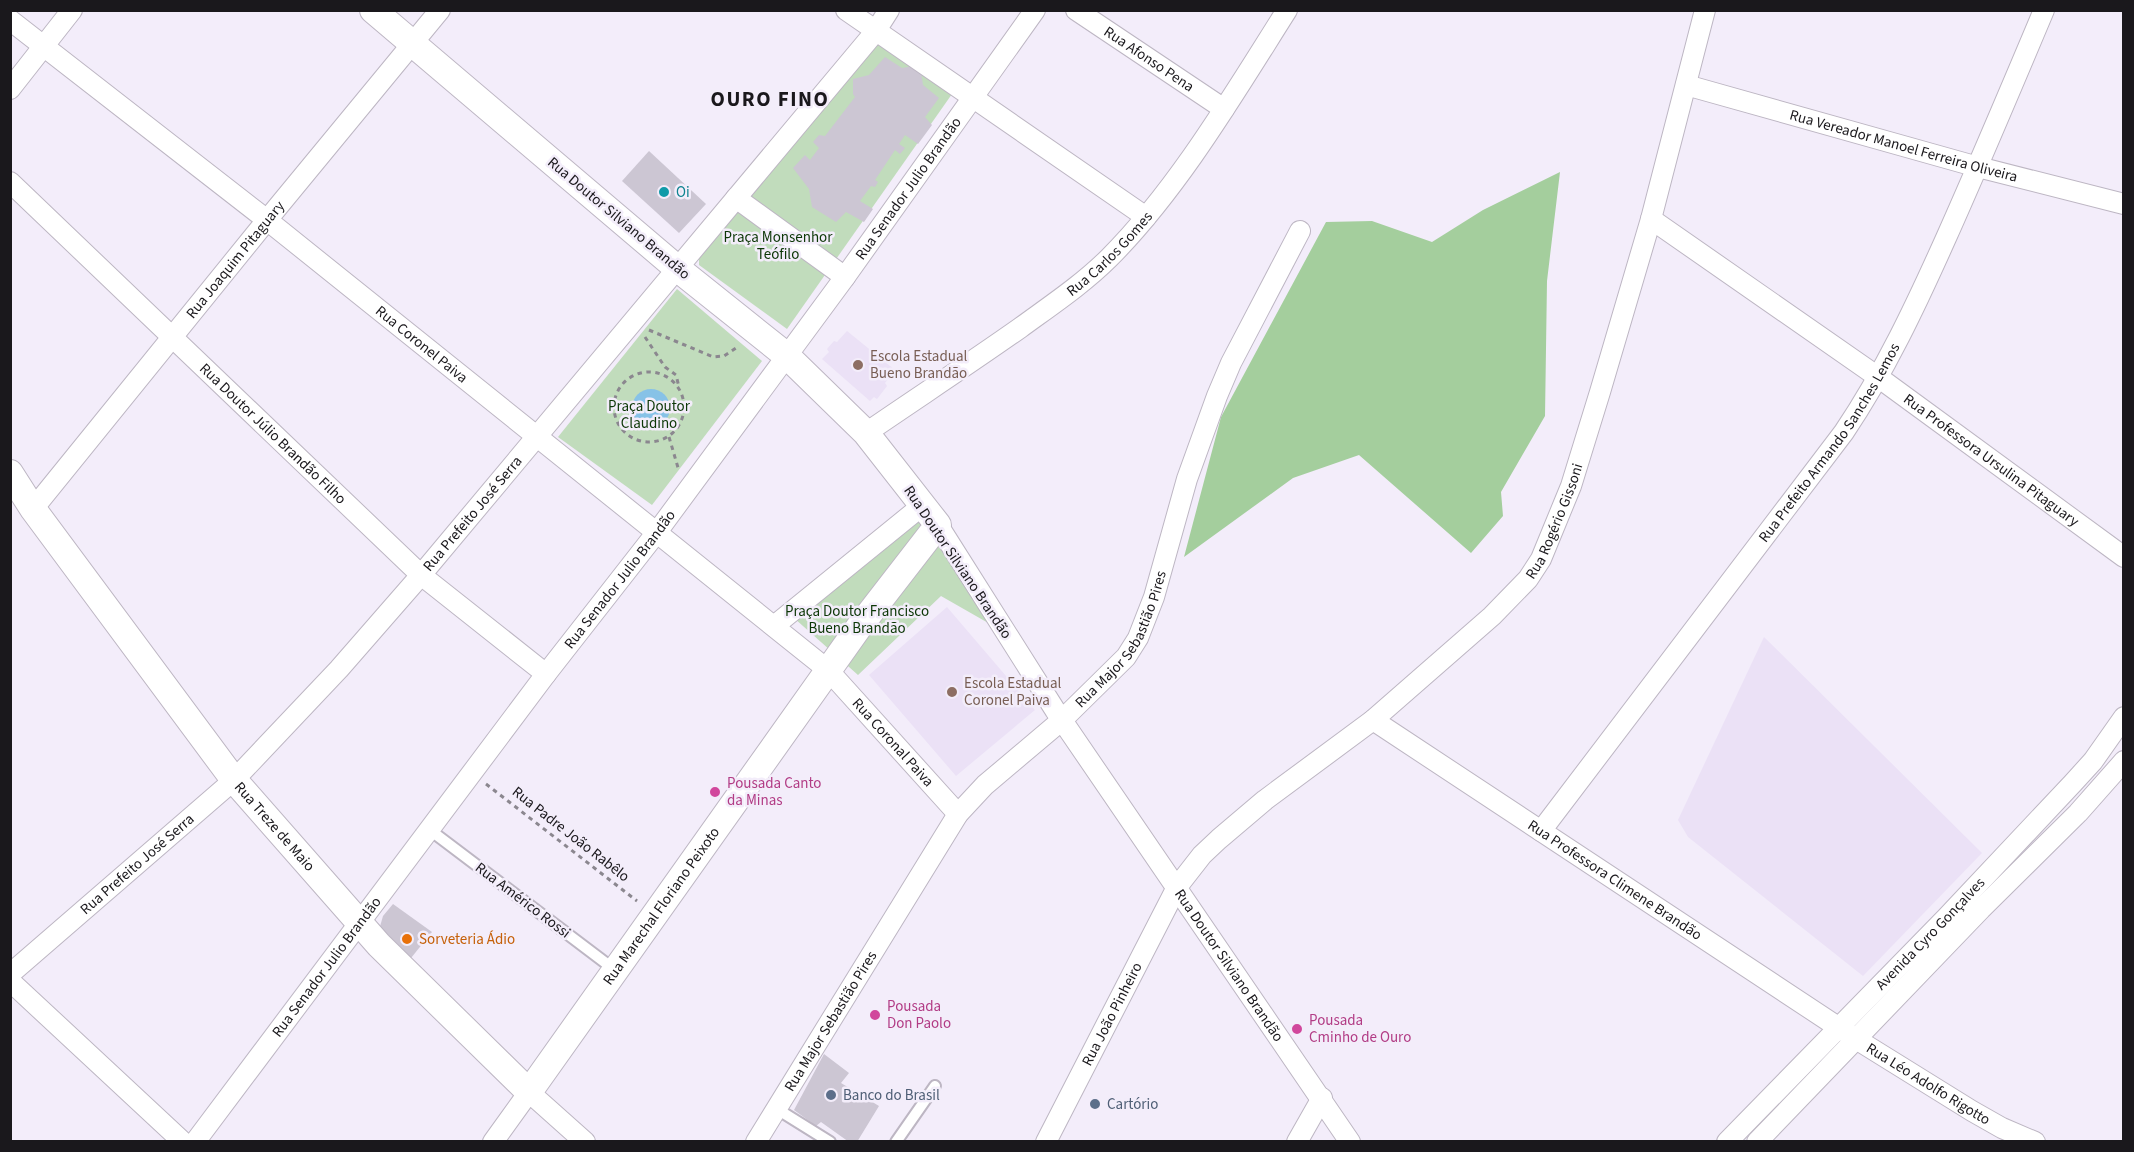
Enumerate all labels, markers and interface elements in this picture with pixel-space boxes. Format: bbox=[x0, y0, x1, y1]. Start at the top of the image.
street label: Rua Afonso Pena bbox=[1100, 22, 1198, 97]
district label: OURO FINO bbox=[711, 84, 829, 114]
street label: Rua Vereador Manoel Ferreira Oliveira bbox=[1787, 105, 2020, 188]
street label: Rua Senador Julio Brandão bbox=[851, 113, 967, 264]
street label: Rua Doutor Silviano Brandão bbox=[543, 152, 695, 284]
place label: Oi bbox=[676, 182, 690, 203]
marker: Oi bbox=[657, 185, 671, 199]
street label: Rua Joaquim Pitaguary bbox=[181, 197, 290, 323]
street label: Rua Carlos Gomes bbox=[1062, 207, 1158, 301]
park label: Praça Monsenhor Teófilo bbox=[724, 227, 833, 265]
street label: Rua Coronel Paiva bbox=[371, 301, 472, 388]
street label: Rua Prefeito Armando Sanches Lemos bbox=[1754, 340, 1905, 547]
place label: Escola Estadual Bueno Brandão bbox=[870, 346, 967, 384]
marker: Escola Estadual Bueno Brandão bbox=[851, 358, 865, 372]
street label: Rua Doutor Júlio Brandão Filho bbox=[195, 359, 351, 509]
street label: Rua Professora Ursulina Pitaguary bbox=[1899, 389, 2083, 532]
park label: Praça Doutor Claudino bbox=[608, 396, 691, 434]
street label: Rua Prefeito José Serra bbox=[418, 452, 527, 576]
street label: Rua Rogério Gissoni bbox=[1521, 461, 1588, 583]
street label: Rua Doutor Silviano Brandão bbox=[898, 482, 1017, 643]
street label: Rua Senador Julio Brandão bbox=[559, 506, 681, 654]
street label: Rua Major Sebastião Pires bbox=[1070, 568, 1172, 713]
park label: Praça Doutor Francisco Bueno Brandão bbox=[785, 601, 929, 639]
place label: Escola Estadual Coronel Paiva bbox=[964, 673, 1061, 711]
marker: Escola Estadual Coronel Paiva bbox=[945, 685, 959, 699]
street label: Rua Coronal Paiva bbox=[847, 693, 938, 792]
place label: Pousada Canto da Minas bbox=[727, 773, 821, 811]
street label: Rua Treze de Maio bbox=[229, 777, 320, 876]
street label: Rua Padre João Rabêlo bbox=[507, 782, 634, 887]
marker: Pousada Canto da Minas bbox=[708, 785, 722, 799]
street label: Rua Prefeito José Serra bbox=[76, 809, 199, 920]
street label: Rua Professora Climene Brandão bbox=[1523, 815, 1706, 945]
street label: Rua Marechal Floriano Peixoto bbox=[598, 823, 725, 990]
street label: Rua Américo Rossi bbox=[471, 858, 575, 943]
street label: Avenida Cyro Gonçalves bbox=[1871, 873, 1990, 995]
street label: Rua Doutor Silviano Brandão bbox=[1169, 885, 1289, 1046]
street label: Rua Senador Julio Brandão bbox=[267, 892, 386, 1042]
place label: Sorveteria Ádio bbox=[419, 929, 515, 950]
marker: Sorveteria Ádio bbox=[400, 932, 414, 946]
street label: Rua Major Sebastião Pires bbox=[780, 947, 882, 1096]
street label: Rua João Pinheiro bbox=[1077, 959, 1148, 1070]
place label: Pousada Don Paolo bbox=[887, 996, 951, 1034]
marker: Pousada Don Paolo bbox=[868, 1008, 882, 1022]
place label: Pousada Cminho de Ouro bbox=[1309, 1010, 1411, 1048]
marker: Pousada Cminho de Ouro bbox=[1290, 1022, 1304, 1036]
street label: Rua Léo Adolfo Rigotto bbox=[1862, 1038, 1994, 1130]
place label: Banco do Brasil bbox=[843, 1085, 940, 1106]
marker: Banco do Brasil bbox=[824, 1088, 838, 1102]
place label: Cartório bbox=[1107, 1094, 1158, 1115]
marker: Cartório bbox=[1088, 1097, 1102, 1111]

